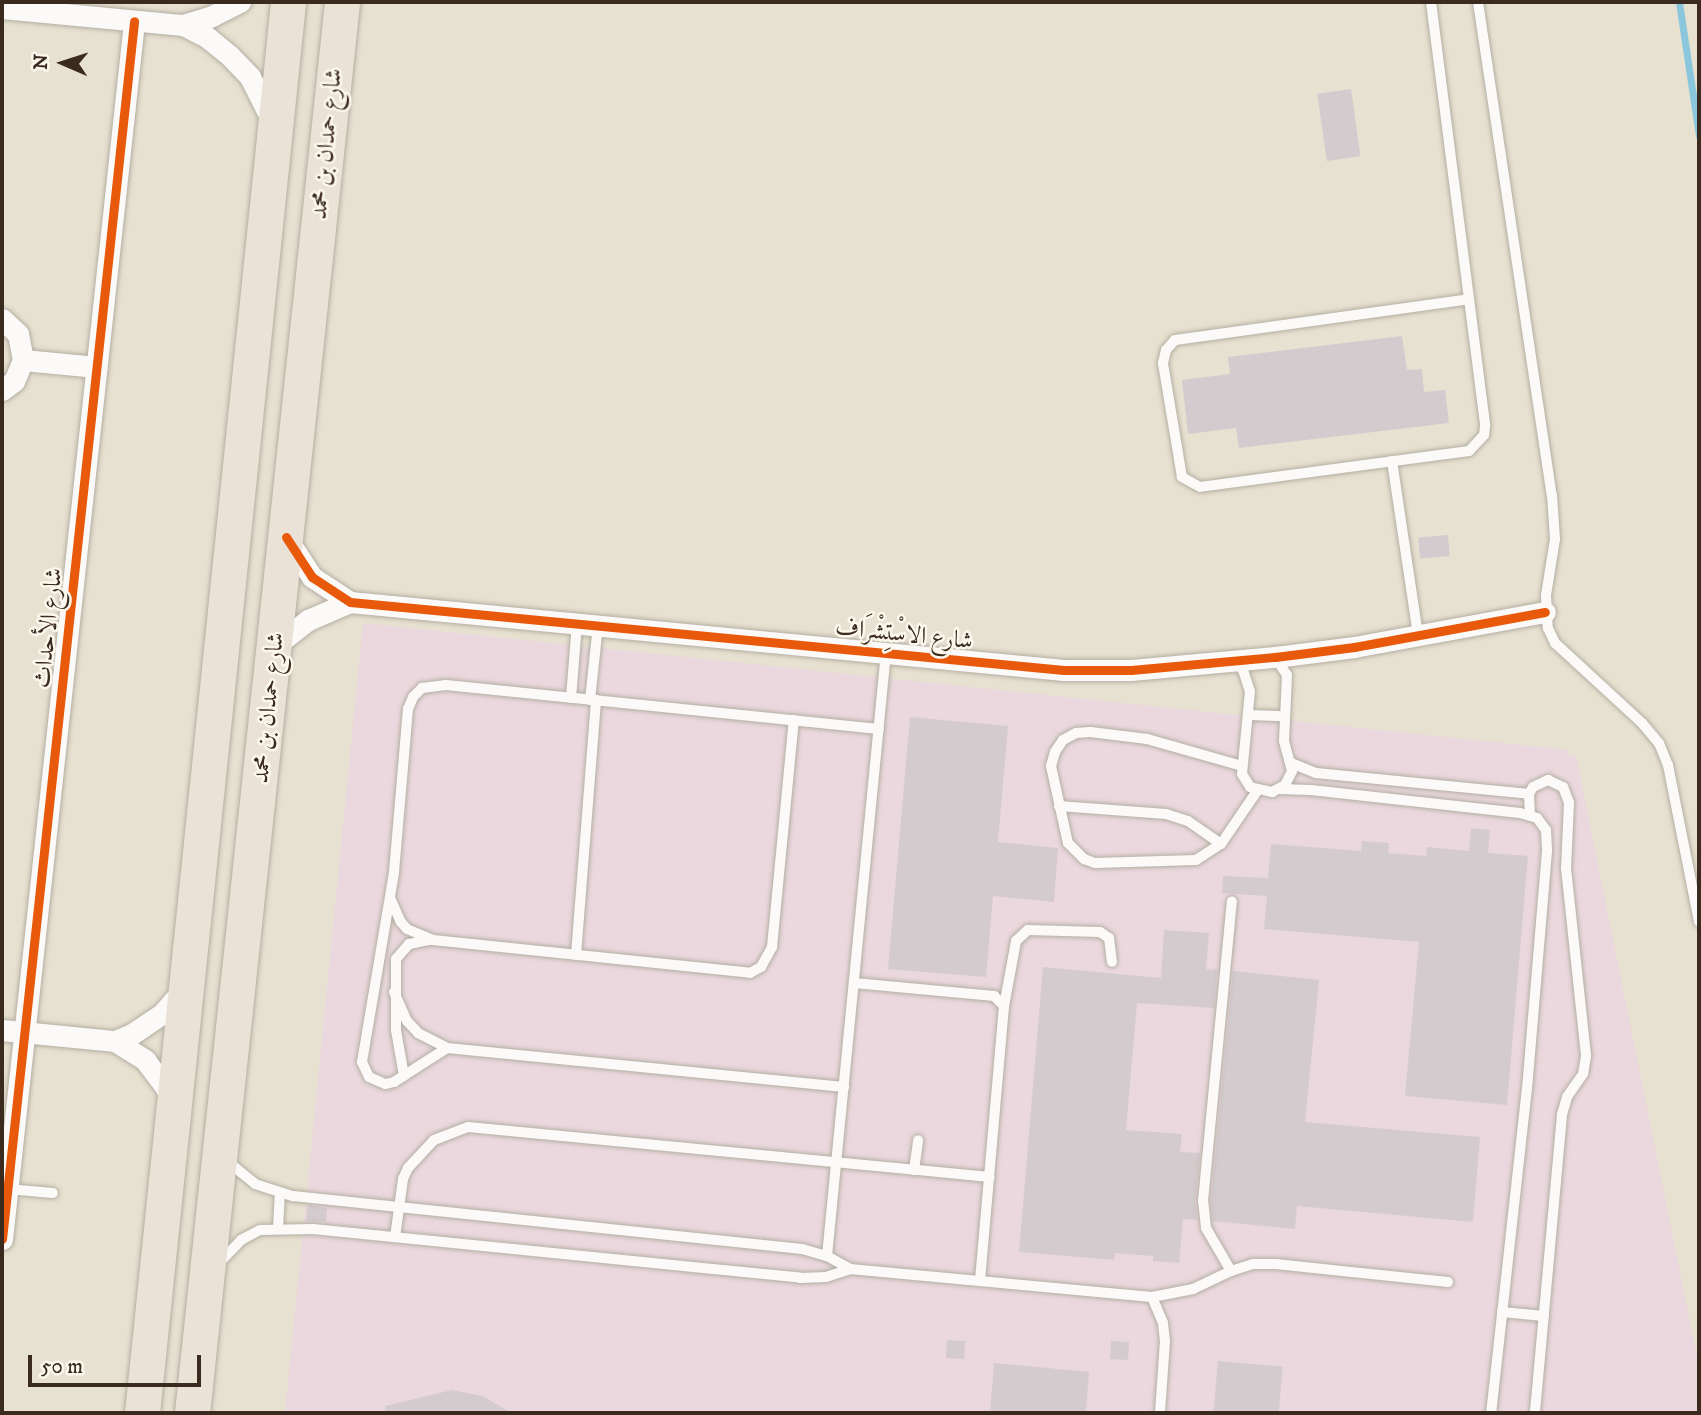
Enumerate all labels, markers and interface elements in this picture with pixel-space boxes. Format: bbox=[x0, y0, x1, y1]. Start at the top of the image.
north arrow bbox=[28, 28, 98, 98]
text: N bbox=[30, 53, 53, 70]
street label: شارع حمدان بن محمد bbox=[305, 67, 349, 221]
street label: شارع الأحداث bbox=[28, 566, 70, 690]
street label: شارع الاسْتِشْرَاف bbox=[834, 613, 974, 657]
street label: شارع حمدان بن محمد bbox=[247, 631, 291, 785]
scale bar bbox=[32, 1342, 205, 1386]
text: 50 m bbox=[41, 1354, 83, 1380]

